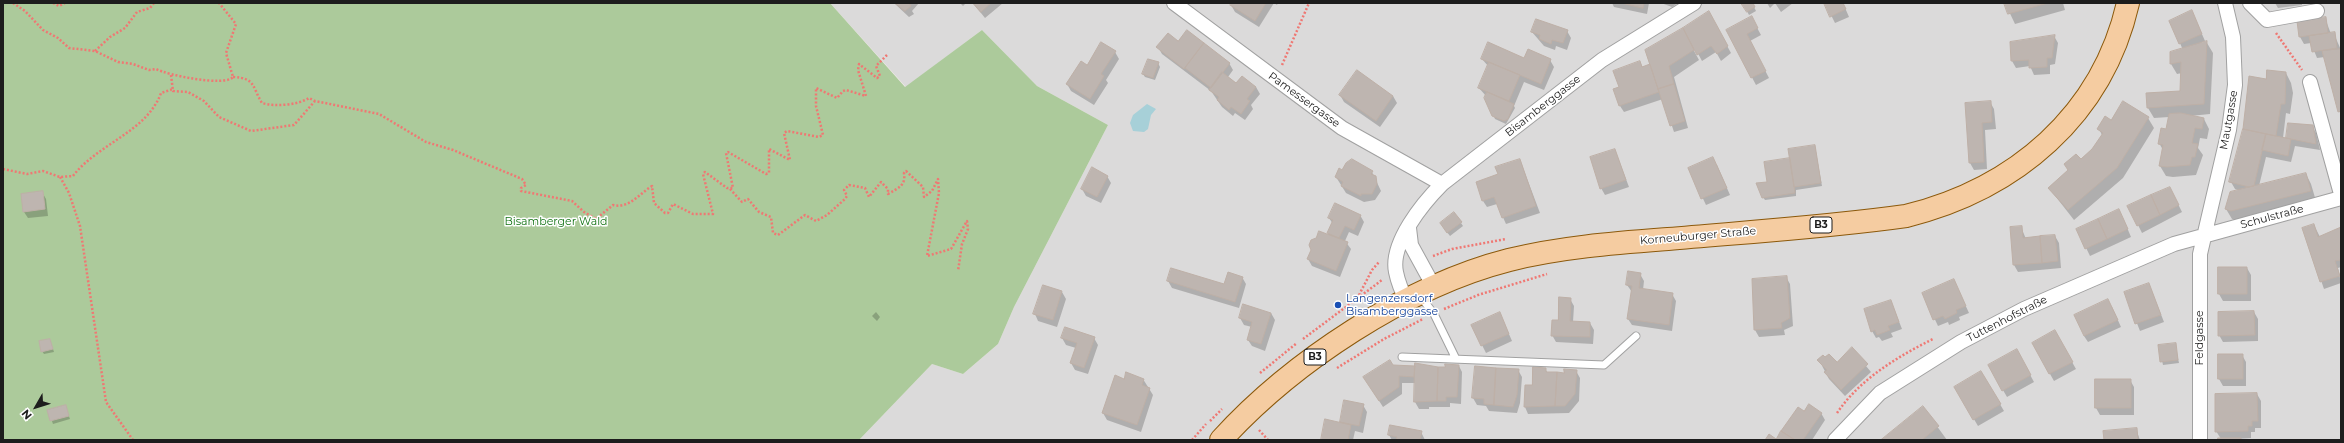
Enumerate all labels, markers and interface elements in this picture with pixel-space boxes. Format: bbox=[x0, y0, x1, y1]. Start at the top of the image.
street label: Pamessergasse bbox=[1265, 70, 1343, 130]
street label: Bisamberggasse bbox=[1503, 72, 1583, 140]
street label: Mautgasse bbox=[2217, 89, 2241, 151]
street label: Schulstraße bbox=[2239, 202, 2305, 232]
park label: Bisamberger Wald bbox=[504, 215, 608, 229]
road number: B3 bbox=[1810, 217, 1832, 233]
street label: Korneuburger Straße bbox=[1639, 224, 1757, 248]
place label: Langenzersdorf Bisamberggasse bbox=[1346, 292, 1438, 318]
street label: Tuttenhofstraße bbox=[1965, 293, 2049, 345]
marker: Langenzersdorf Bisamberggasse bbox=[1333, 300, 1343, 310]
street label: Feldgasse bbox=[2193, 310, 2207, 366]
road number: B3 bbox=[1304, 349, 1326, 365]
north arrow bbox=[16, 387, 56, 427]
text: N bbox=[18, 407, 35, 422]

